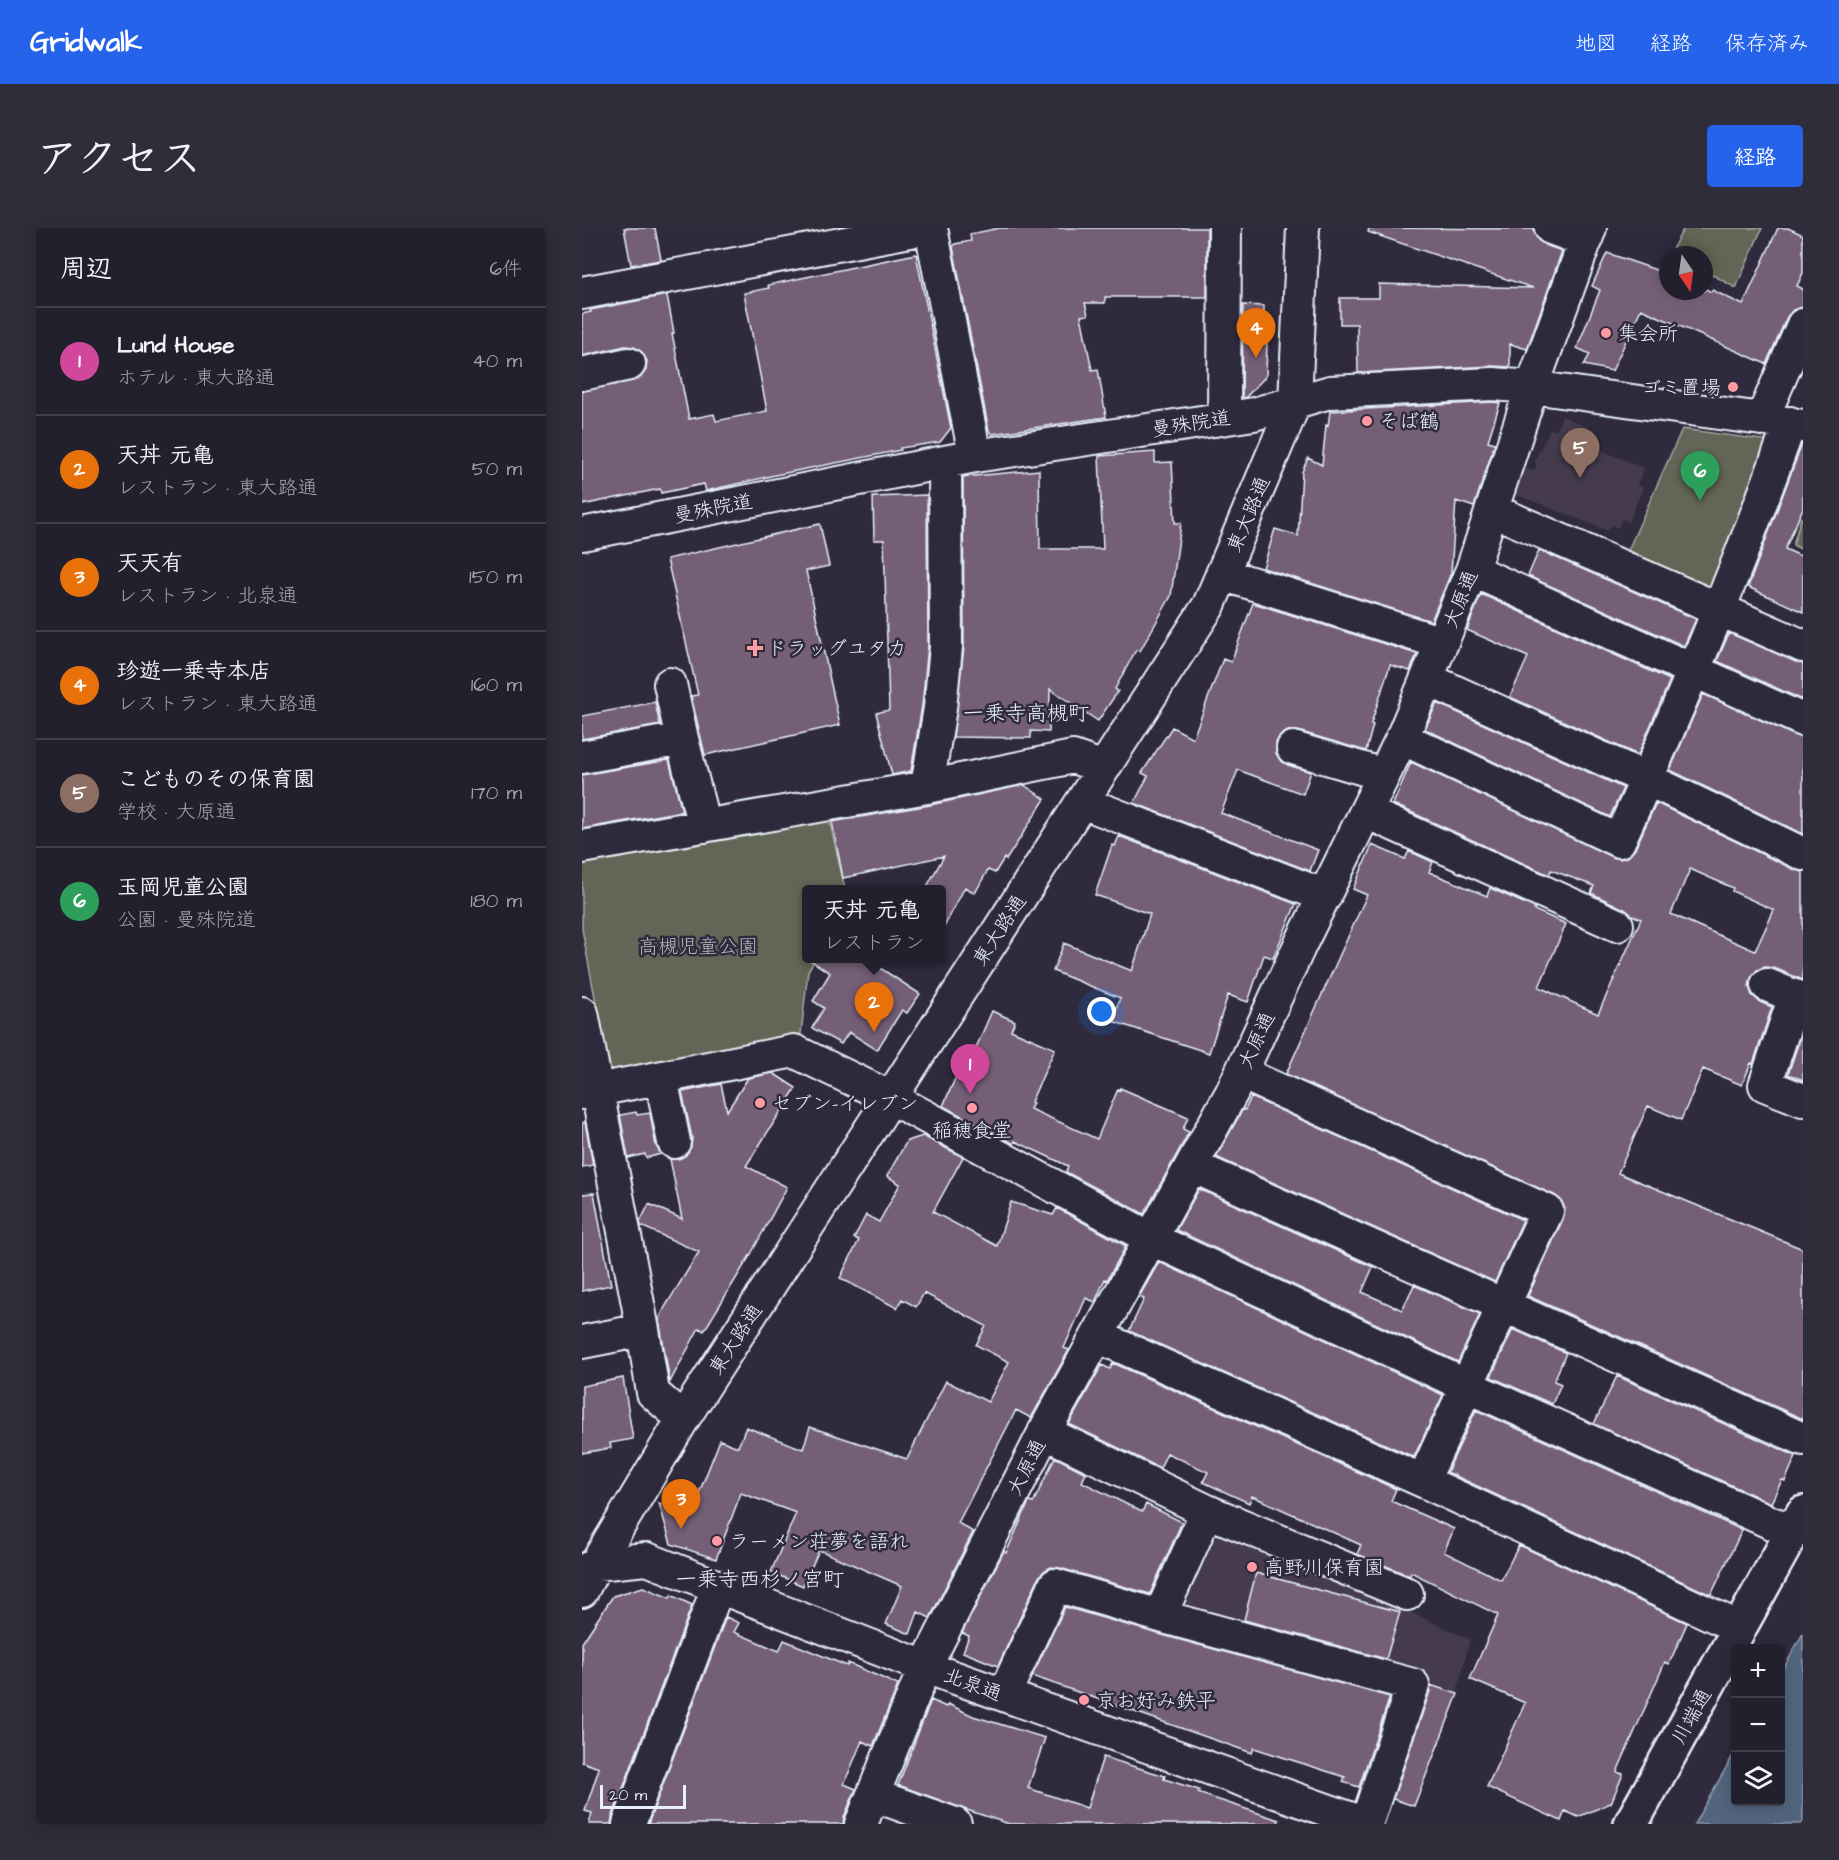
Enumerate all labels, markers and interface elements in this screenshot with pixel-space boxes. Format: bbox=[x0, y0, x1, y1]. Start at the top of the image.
text: Gridwalk bbox=[30, 23, 142, 62]
text: 地図 bbox=[1575, 29, 1617, 58]
text: 経路 bbox=[1650, 29, 1692, 58]
text: 保存済み bbox=[1725, 29, 1809, 58]
button: 経路 bbox=[1707, 125, 1803, 187]
text: アクセス bbox=[36, 131, 201, 189]
north arrow bbox=[1659, 246, 1713, 300]
text: 周辺 bbox=[60, 251, 112, 287]
text: 6件 bbox=[489, 255, 522, 283]
pin: 4 bbox=[1236, 308, 1276, 358]
place label: 集会所 bbox=[1618, 320, 1678, 348]
marker: 集会所 bbox=[1599, 326, 1613, 340]
text: Lund House bbox=[117, 330, 234, 361]
text: 1 bbox=[78, 347, 81, 375]
text: 40 m bbox=[472, 347, 522, 375]
text: ホテル · 東大路通 bbox=[117, 364, 275, 392]
place label: ゴミ置場 bbox=[1641, 374, 1721, 402]
marker: ゴミ置場 bbox=[1726, 380, 1740, 394]
street label: 曼殊院道 bbox=[1149, 404, 1233, 444]
place label: そば鶴 bbox=[1379, 408, 1439, 436]
marker: そば鶴 bbox=[1360, 414, 1374, 428]
pin: 5 bbox=[1560, 428, 1600, 478]
text: 天丼 元亀 bbox=[117, 440, 214, 471]
pin: 6 bbox=[1680, 452, 1720, 501]
text: 2 bbox=[74, 455, 85, 483]
text: 50 m bbox=[472, 455, 522, 483]
street label: 東大路通 bbox=[1220, 472, 1277, 557]
text: レストラン · 東大路通 bbox=[117, 474, 317, 502]
street label: 曼殊院道 bbox=[671, 488, 755, 530]
text: 天天有 bbox=[117, 548, 183, 579]
text: 3 bbox=[74, 563, 85, 591]
text: 150 m bbox=[469, 563, 522, 591]
street label: 大原通 bbox=[1437, 566, 1485, 632]
text: レストラン · 北泉通 bbox=[117, 582, 297, 610]
place label: ドラッグユタカ bbox=[767, 635, 907, 663]
marker: ドラッグユタカ bbox=[748, 641, 762, 655]
text: 珍遊一乗寺本店 bbox=[117, 656, 271, 687]
text: 4 bbox=[73, 671, 86, 699]
text: 160 m bbox=[471, 671, 522, 699]
text: レストラン · 東大路通 bbox=[117, 690, 317, 718]
district label: 一乗寺高槻町 bbox=[963, 699, 1089, 728]
text: こどものその保育園 bbox=[117, 764, 315, 795]
text: 5 bbox=[72, 779, 87, 807]
text: 170 m bbox=[471, 779, 522, 807]
text: 学校 · 大原通 bbox=[117, 798, 236, 826]
text: 玉岡児童公園 bbox=[117, 872, 249, 903]
popup bbox=[802, 885, 946, 963]
text: 6 bbox=[73, 887, 86, 915]
text: 180 m bbox=[470, 887, 522, 915]
street label: 東大路通 bbox=[966, 889, 1033, 972]
text: 天丼 元亀 bbox=[823, 895, 920, 926]
text: 公園 · 曼殊院道 bbox=[117, 906, 256, 934]
text: レストラン bbox=[823, 929, 925, 957]
park label: 高槻児童公園 bbox=[638, 933, 758, 961]
pin: 2 bbox=[854, 982, 894, 1032]
your location bbox=[1087, 997, 1116, 1026]
street label: 大原通 bbox=[1232, 1007, 1282, 1074]
pin: 1 bbox=[950, 1044, 990, 1094]
place label: セブン-イレブン bbox=[772, 1090, 918, 1118]
marker: セブン-イレブン bbox=[753, 1096, 767, 1110]
marker: 稲穂食堂 bbox=[965, 1101, 979, 1115]
place label: 稲穂食堂 bbox=[932, 1117, 1012, 1145]
street label: 東大路通 bbox=[702, 1298, 769, 1381]
street label: 大原通 bbox=[1001, 1434, 1053, 1501]
pin: 3 bbox=[662, 1480, 700, 1529]
place label: ラーメン荘夢を語れ bbox=[729, 1528, 909, 1556]
marker: ラーメン荘夢を語れ bbox=[710, 1534, 724, 1548]
place label: 高野川保育園 bbox=[1264, 1554, 1384, 1582]
marker: 高野川保育園 bbox=[1245, 1560, 1259, 1574]
district label: 一乗寺西杉ノ宮町 bbox=[676, 1565, 844, 1594]
map controls bbox=[1731, 1644, 1785, 1806]
button: + bbox=[1731, 1644, 1785, 1698]
street label: 北泉通 bbox=[940, 1662, 1006, 1708]
street label: 川端通 bbox=[1665, 1683, 1719, 1750]
place label: 京お好み鉄平 bbox=[1096, 1687, 1216, 1715]
marker: 京お好み鉄平 bbox=[1077, 1693, 1091, 1707]
button: − bbox=[1731, 1698, 1785, 1752]
button: layers bbox=[1731, 1752, 1785, 1806]
scale bar bbox=[600, 1782, 686, 1810]
text: 20 m bbox=[609, 1784, 647, 1806]

